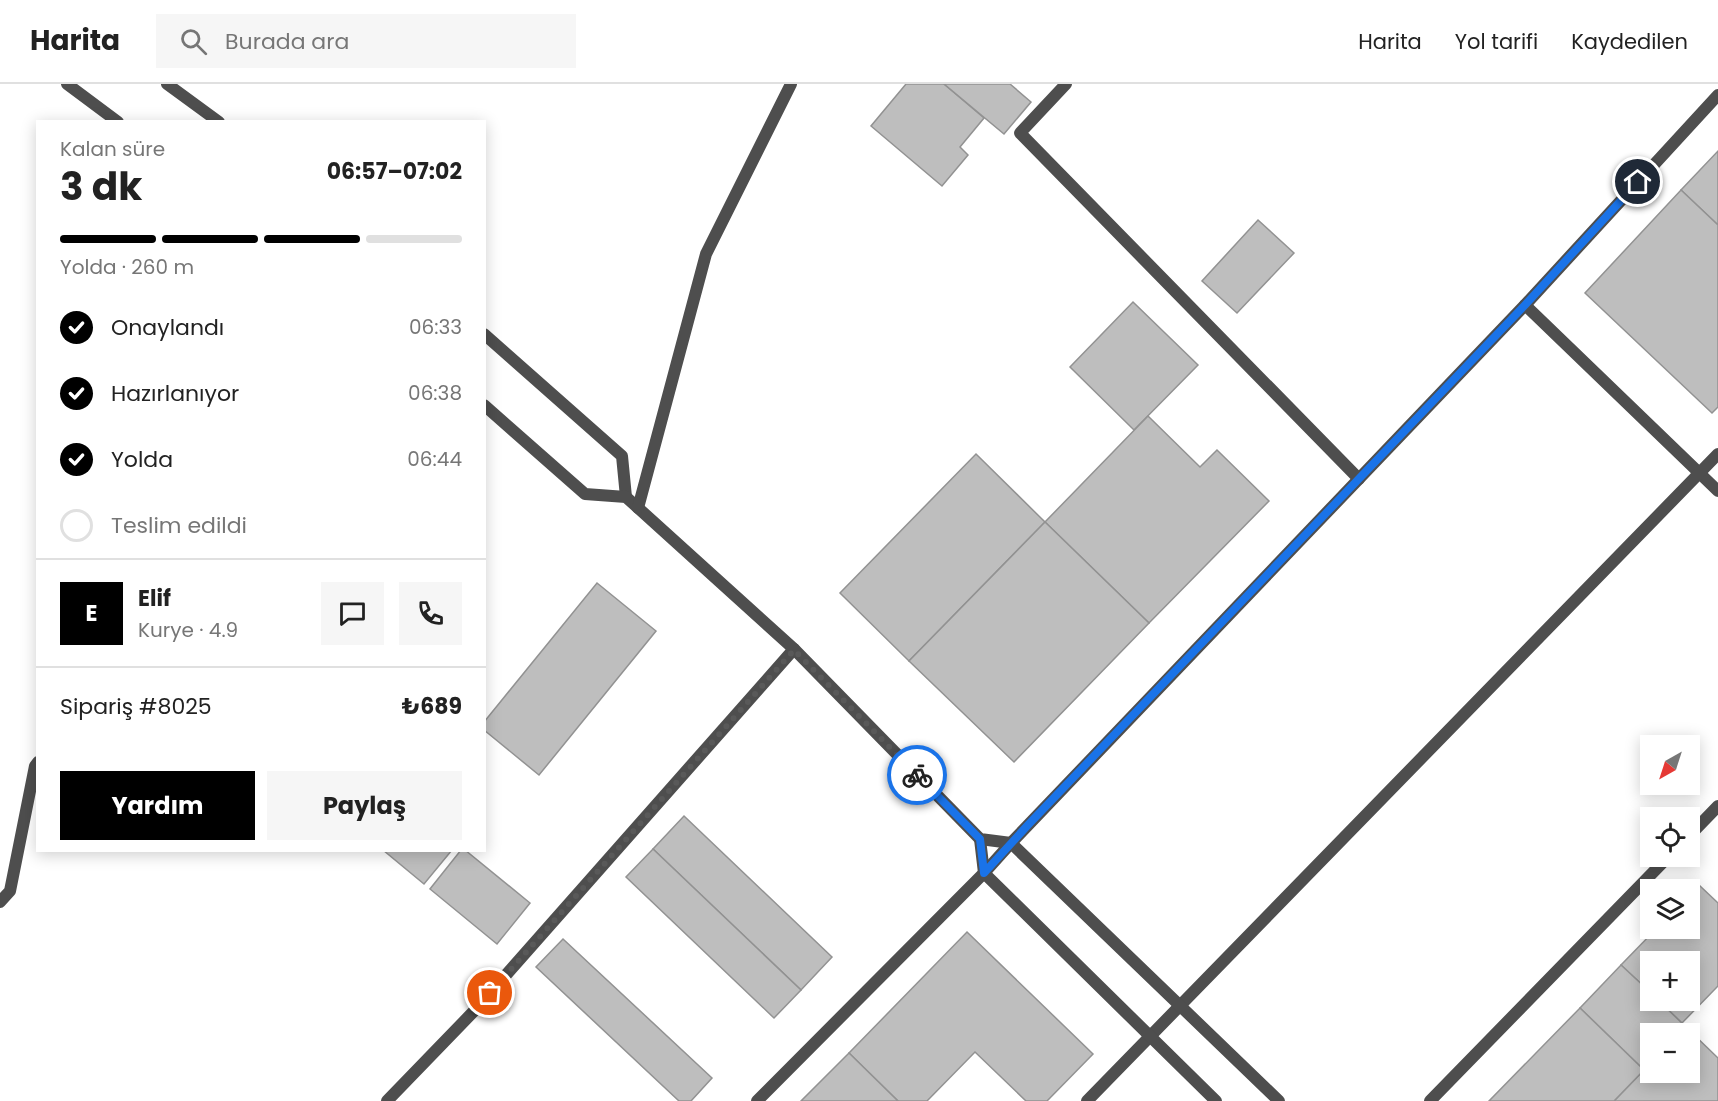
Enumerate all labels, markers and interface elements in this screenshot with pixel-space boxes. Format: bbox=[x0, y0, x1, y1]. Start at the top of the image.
search box bbox=[156, 14, 576, 68]
text: Harita bbox=[30, 21, 120, 60]
icon: search bbox=[177, 25, 210, 58]
text: Burada ara bbox=[225, 26, 349, 57]
text: Harita bbox=[1358, 27, 1422, 56]
text: Yol tarifi bbox=[1455, 27, 1538, 56]
text: Kaydedilen bbox=[1571, 27, 1688, 56]
text: Kalan süre bbox=[60, 135, 165, 163]
text: 06:57–07:02 bbox=[327, 156, 462, 187]
pin bbox=[1612, 156, 1663, 207]
text: 3 dk bbox=[60, 159, 142, 214]
icon: home bbox=[1621, 165, 1654, 198]
text: Yolda · 260 m bbox=[60, 253, 194, 281]
icon: check bbox=[60, 311, 93, 344]
text: Onaylandı bbox=[111, 312, 224, 343]
text: 06:33 bbox=[409, 313, 462, 341]
icon: check bbox=[60, 377, 93, 410]
text: Hazırlanıyor bbox=[111, 378, 239, 409]
text: 06:38 bbox=[408, 379, 462, 407]
icon: check bbox=[60, 443, 93, 476]
text: Yolda bbox=[111, 444, 173, 475]
text: 06:44 bbox=[407, 445, 462, 473]
text: Teslim edildi bbox=[111, 510, 247, 541]
button: chat bbox=[321, 582, 384, 645]
button: phone bbox=[399, 582, 462, 645]
text: Elif bbox=[138, 583, 171, 614]
text: E bbox=[86, 598, 97, 629]
text: Kurye · 4.9 bbox=[138, 616, 238, 644]
text: Sipariş #8025 bbox=[60, 691, 212, 722]
text: ₺689 bbox=[402, 691, 462, 722]
north arrow bbox=[1640, 735, 1700, 795]
map controls bbox=[1640, 735, 1700, 1083]
courier bbox=[887, 745, 947, 805]
icon: bike bbox=[901, 759, 934, 792]
button: Yardım bbox=[60, 771, 255, 840]
button: Paylaş bbox=[267, 771, 462, 840]
button: locate bbox=[1640, 807, 1700, 867]
button: layers bbox=[1640, 879, 1700, 939]
button: + bbox=[1640, 951, 1700, 1011]
pin bbox=[464, 967, 515, 1018]
icon: bag bbox=[473, 976, 506, 1009]
button: − bbox=[1640, 1023, 1700, 1083]

